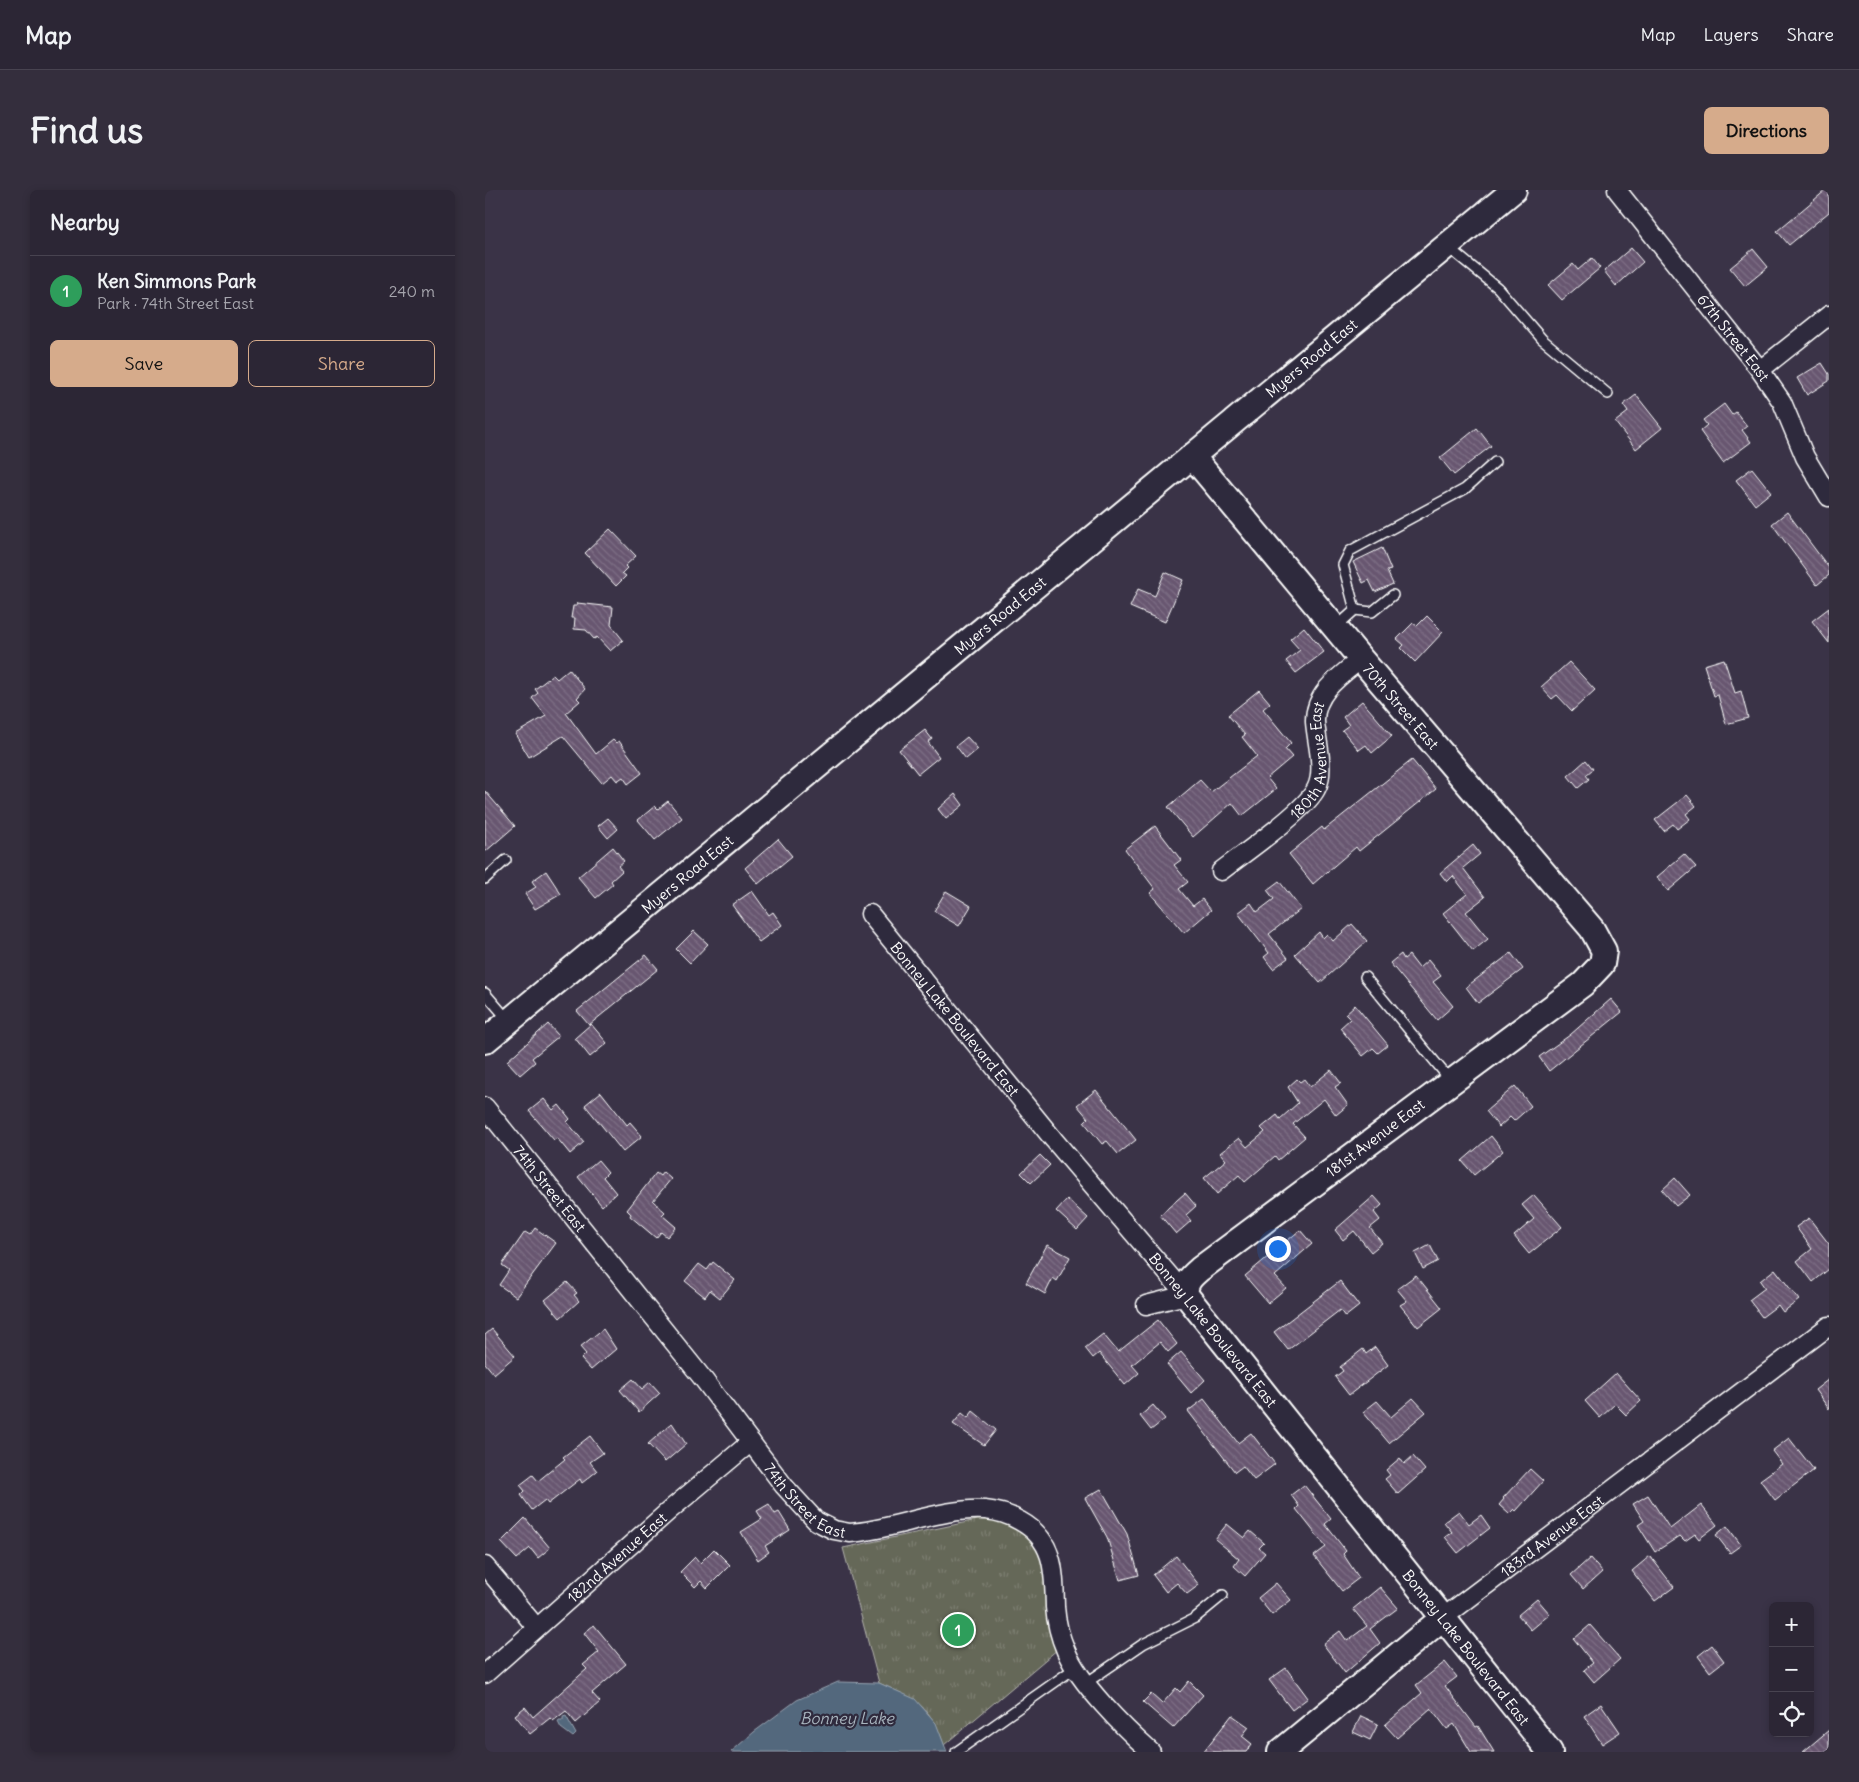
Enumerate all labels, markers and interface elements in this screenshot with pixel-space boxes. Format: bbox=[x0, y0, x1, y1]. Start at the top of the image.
text: Map bbox=[25, 20, 72, 50]
text: Map bbox=[1640, 23, 1675, 46]
text: Layers bbox=[1703, 23, 1759, 46]
text: Share bbox=[1787, 23, 1834, 46]
button: Directions bbox=[1704, 107, 1829, 154]
text: Find us bbox=[30, 108, 143, 152]
text: Nearby bbox=[50, 209, 120, 236]
text: Ken Simmons Park bbox=[97, 269, 256, 293]
text: 1 bbox=[63, 281, 69, 301]
text: 240 m bbox=[389, 281, 435, 301]
street label: 67th Street East bbox=[1694, 290, 1774, 385]
text: Park · 74th Street East bbox=[97, 293, 254, 313]
street label: Myers Road East bbox=[1261, 314, 1361, 401]
button: Save bbox=[50, 340, 238, 387]
button: Share bbox=[248, 340, 435, 387]
street label: Myers Road East bbox=[950, 572, 1049, 659]
street label: 70th Street East bbox=[1359, 659, 1443, 753]
street label: 180th Avenue East bbox=[1286, 699, 1330, 823]
street label: Myers Road East bbox=[637, 831, 737, 917]
street label: Bonney Lake Boulevard East bbox=[887, 938, 1024, 1100]
street label: 181st Avenue East bbox=[1322, 1095, 1428, 1181]
street label: 74th Street East bbox=[510, 1141, 591, 1235]
your location bbox=[1265, 1236, 1291, 1262]
street label: Bonney Lake Boulevard East bbox=[1145, 1249, 1281, 1411]
street label: 74th Street East bbox=[760, 1459, 847, 1541]
street label: 183rd Avenue East bbox=[1496, 1490, 1607, 1581]
street label: 182nd Avenue East bbox=[563, 1508, 670, 1606]
street label: Bonney Lake Boulevard East bbox=[1399, 1566, 1534, 1729]
map controls bbox=[1769, 1602, 1814, 1737]
button: + bbox=[1769, 1602, 1814, 1647]
pin: 1 bbox=[942, 1611, 974, 1649]
button: − bbox=[1769, 1647, 1814, 1692]
button: locate bbox=[1769, 1692, 1814, 1737]
water label: Bonney Lake bbox=[800, 1708, 895, 1728]

